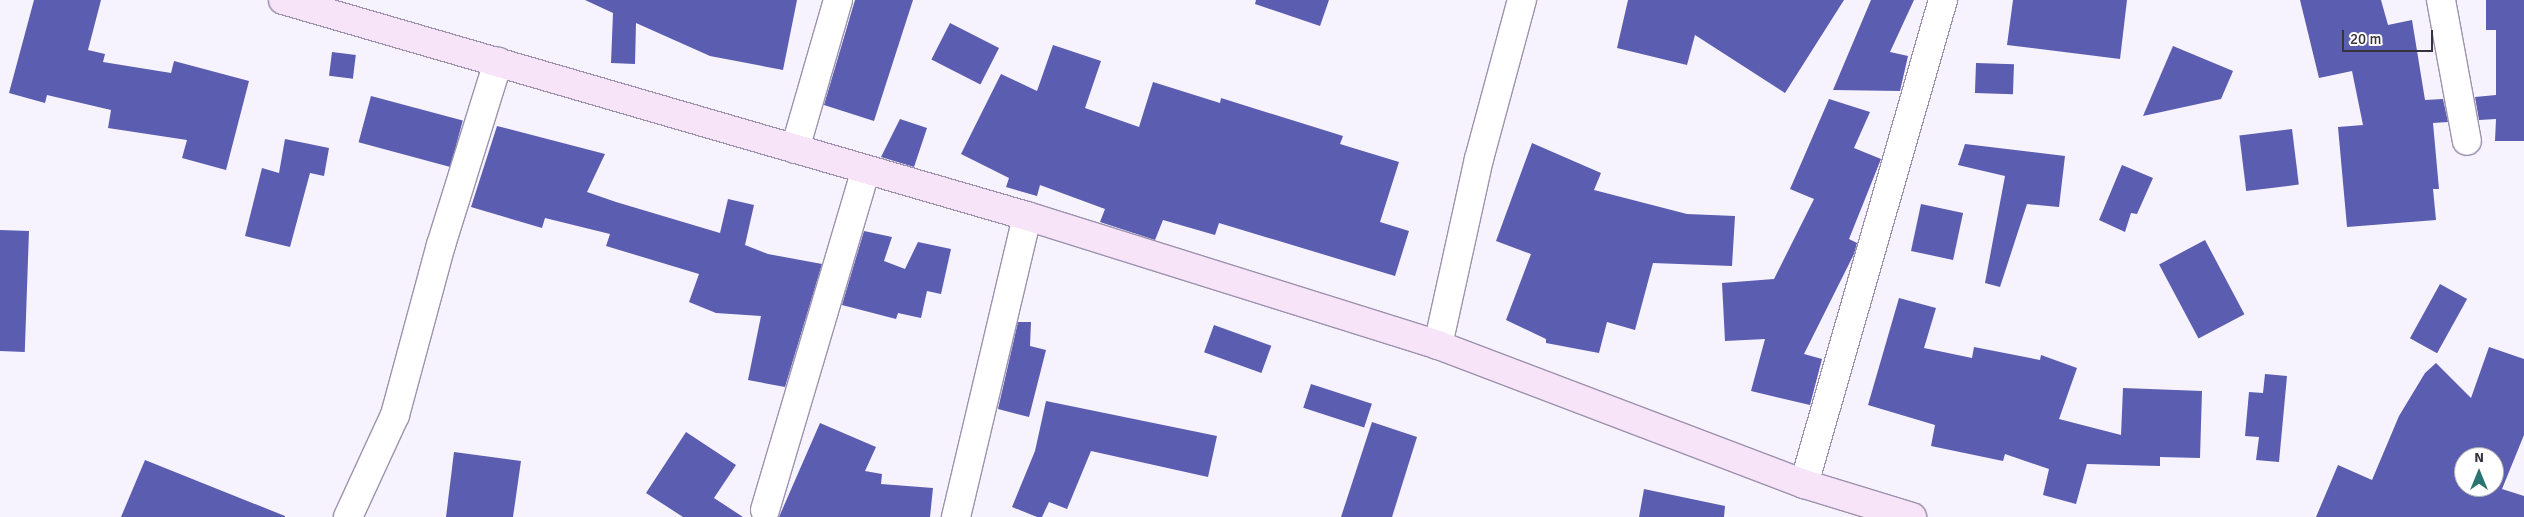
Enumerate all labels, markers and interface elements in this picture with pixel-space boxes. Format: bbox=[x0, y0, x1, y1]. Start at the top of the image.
scale bar bbox=[2344, 20, 2435, 52]
text: 20 m bbox=[2350, 30, 2381, 48]
north arrow bbox=[2454, 447, 2504, 497]
text: N bbox=[2474, 449, 2484, 466]

